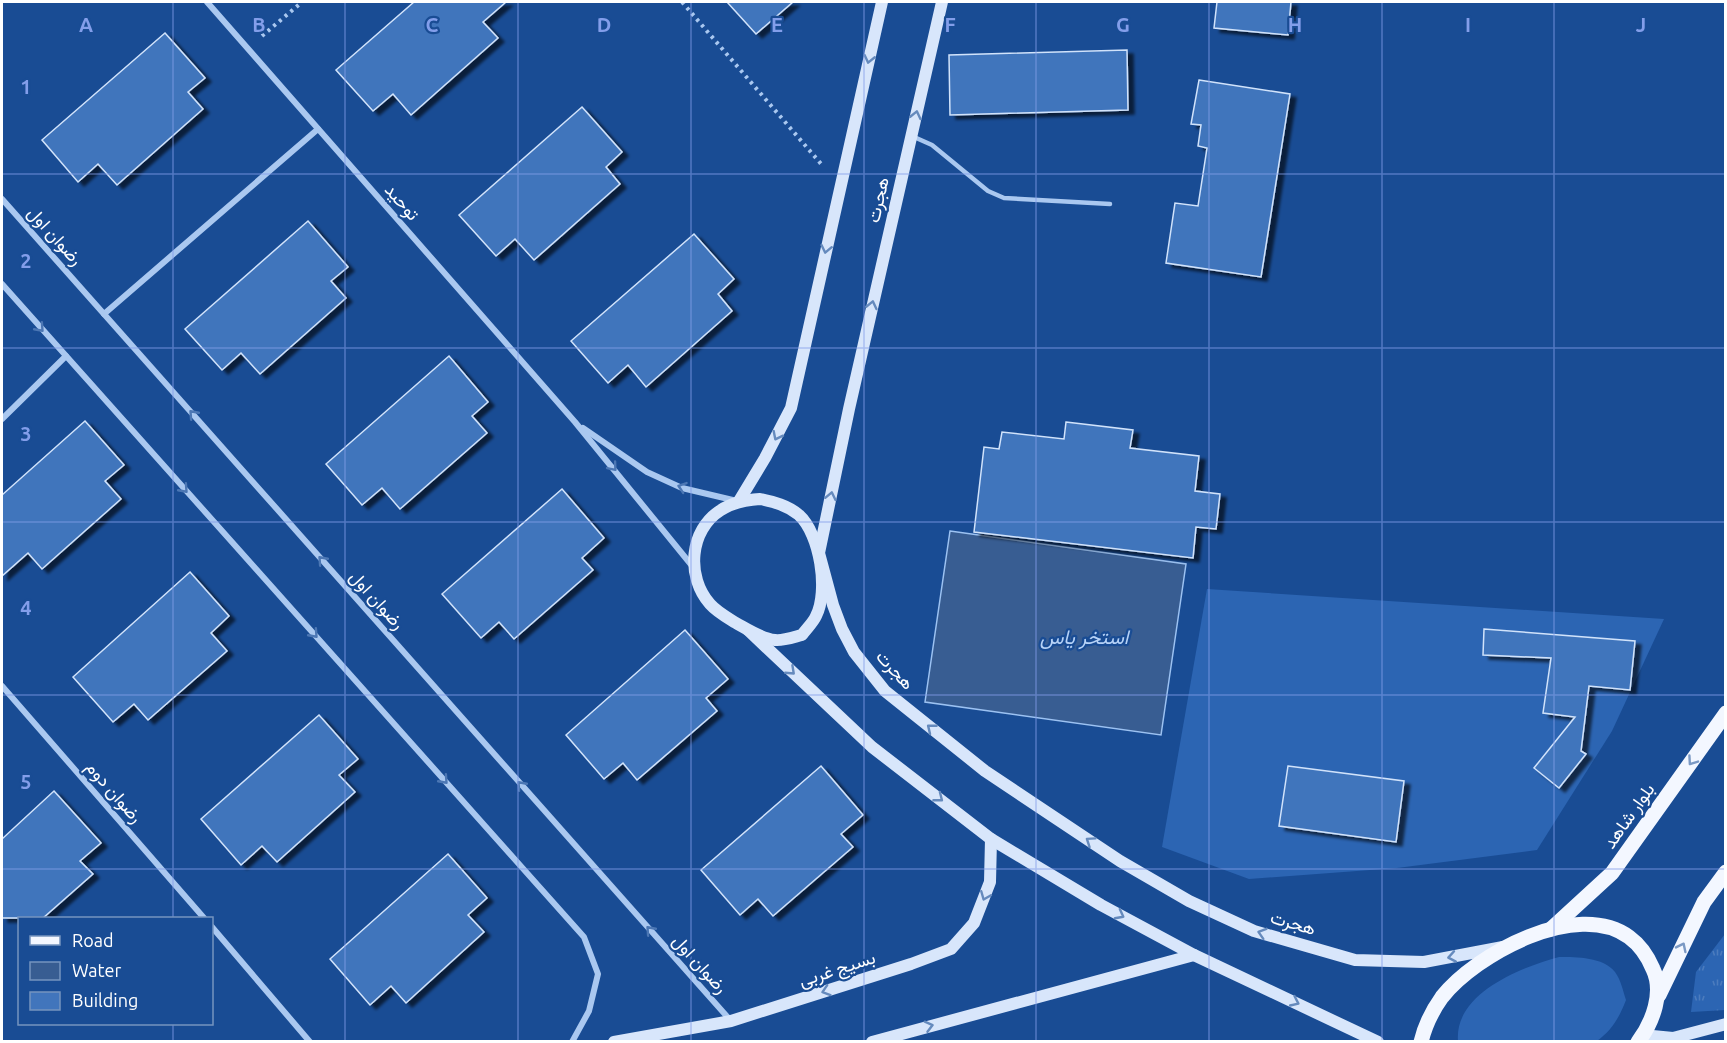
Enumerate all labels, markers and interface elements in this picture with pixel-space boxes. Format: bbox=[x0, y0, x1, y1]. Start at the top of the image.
text: A bbox=[79, 13, 93, 36]
text: B bbox=[252, 13, 266, 36]
text: C bbox=[426, 13, 439, 36]
text: D bbox=[597, 13, 611, 36]
text: E bbox=[771, 13, 783, 36]
text: F bbox=[944, 13, 956, 36]
text: G bbox=[1116, 13, 1130, 36]
text: H bbox=[1288, 13, 1302, 36]
text: I bbox=[1465, 13, 1471, 36]
text: J bbox=[1636, 13, 1646, 36]
one-way arrow bbox=[863, 53, 876, 63]
text: 1 bbox=[20, 75, 32, 98]
one-way arrow bbox=[909, 111, 922, 121]
street label: هجرت bbox=[862, 175, 894, 225]
street label: توحید bbox=[380, 179, 424, 225]
street label: رضوان اول bbox=[23, 202, 87, 270]
one-way arrow bbox=[821, 244, 834, 254]
text: 2 bbox=[20, 249, 32, 272]
one-way arrow bbox=[865, 301, 878, 311]
one-way arrow bbox=[33, 321, 44, 331]
one-way arrow bbox=[189, 410, 200, 421]
text: 3 bbox=[20, 422, 32, 445]
one-way arrow bbox=[772, 430, 784, 441]
one-way arrow bbox=[606, 460, 617, 471]
one-way arrow bbox=[677, 481, 688, 494]
one-way arrow bbox=[177, 482, 188, 493]
one-way arrow bbox=[823, 491, 836, 501]
one-way arrow bbox=[318, 556, 329, 567]
street label: رضوان اول bbox=[345, 566, 409, 634]
text: 4 bbox=[20, 596, 32, 619]
water label: استخر یاس bbox=[1040, 625, 1131, 650]
one-way arrow bbox=[307, 627, 318, 638]
street label: هجرت bbox=[871, 646, 919, 694]
one-way arrow bbox=[784, 664, 795, 675]
one-way arrow bbox=[927, 724, 938, 735]
one-way arrow bbox=[1688, 754, 1699, 765]
street label: رضوان دوم bbox=[80, 756, 147, 828]
text: 5 bbox=[20, 770, 32, 793]
one-way arrow bbox=[437, 773, 448, 784]
street label: بلوار شاهد bbox=[1599, 779, 1659, 853]
one-way arrow bbox=[517, 781, 528, 791]
one-way arrow bbox=[932, 791, 943, 802]
one-way arrow bbox=[1086, 837, 1097, 848]
one-way arrow bbox=[979, 890, 992, 901]
street label: هجرت bbox=[1268, 906, 1318, 940]
one-way arrow bbox=[1114, 908, 1124, 919]
legend bbox=[18, 917, 213, 1025]
one-way arrow bbox=[646, 927, 657, 937]
one-way arrow bbox=[1257, 928, 1268, 940]
text: Road bbox=[72, 930, 114, 950]
street label: رضوان اول bbox=[668, 930, 732, 998]
one-way arrow bbox=[1674, 943, 1686, 954]
street label: بسیج غربی bbox=[796, 946, 878, 993]
one-way arrow bbox=[1448, 950, 1458, 963]
text: Water bbox=[72, 960, 122, 980]
one-way arrow bbox=[821, 984, 832, 996]
text: Building bbox=[72, 990, 138, 1010]
one-way arrow bbox=[1288, 994, 1299, 1006]
one-way arrow bbox=[924, 1021, 934, 1034]

